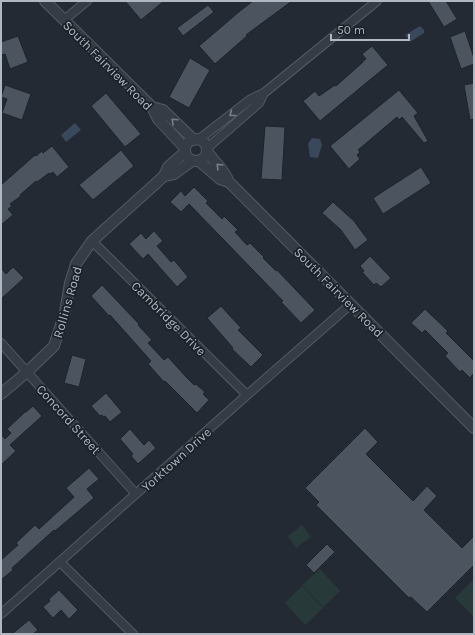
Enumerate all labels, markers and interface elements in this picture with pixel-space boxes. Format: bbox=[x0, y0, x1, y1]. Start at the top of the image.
scale bar bbox=[331, 16, 409, 42]
street label: South Fairview Road bbox=[60, 17, 156, 113]
text: 50 m bbox=[337, 23, 365, 37]
one-way arrow bbox=[229, 109, 236, 116]
one-way arrow bbox=[171, 119, 179, 126]
one-way arrow bbox=[216, 163, 224, 171]
street label: South Fairview Road bbox=[291, 244, 387, 340]
street label: Rollins Road bbox=[50, 265, 85, 340]
street label: Cambridge Drive bbox=[128, 278, 209, 359]
street label: Concord Street bbox=[34, 382, 104, 457]
street label: Yorktown Drive bbox=[139, 424, 214, 494]

